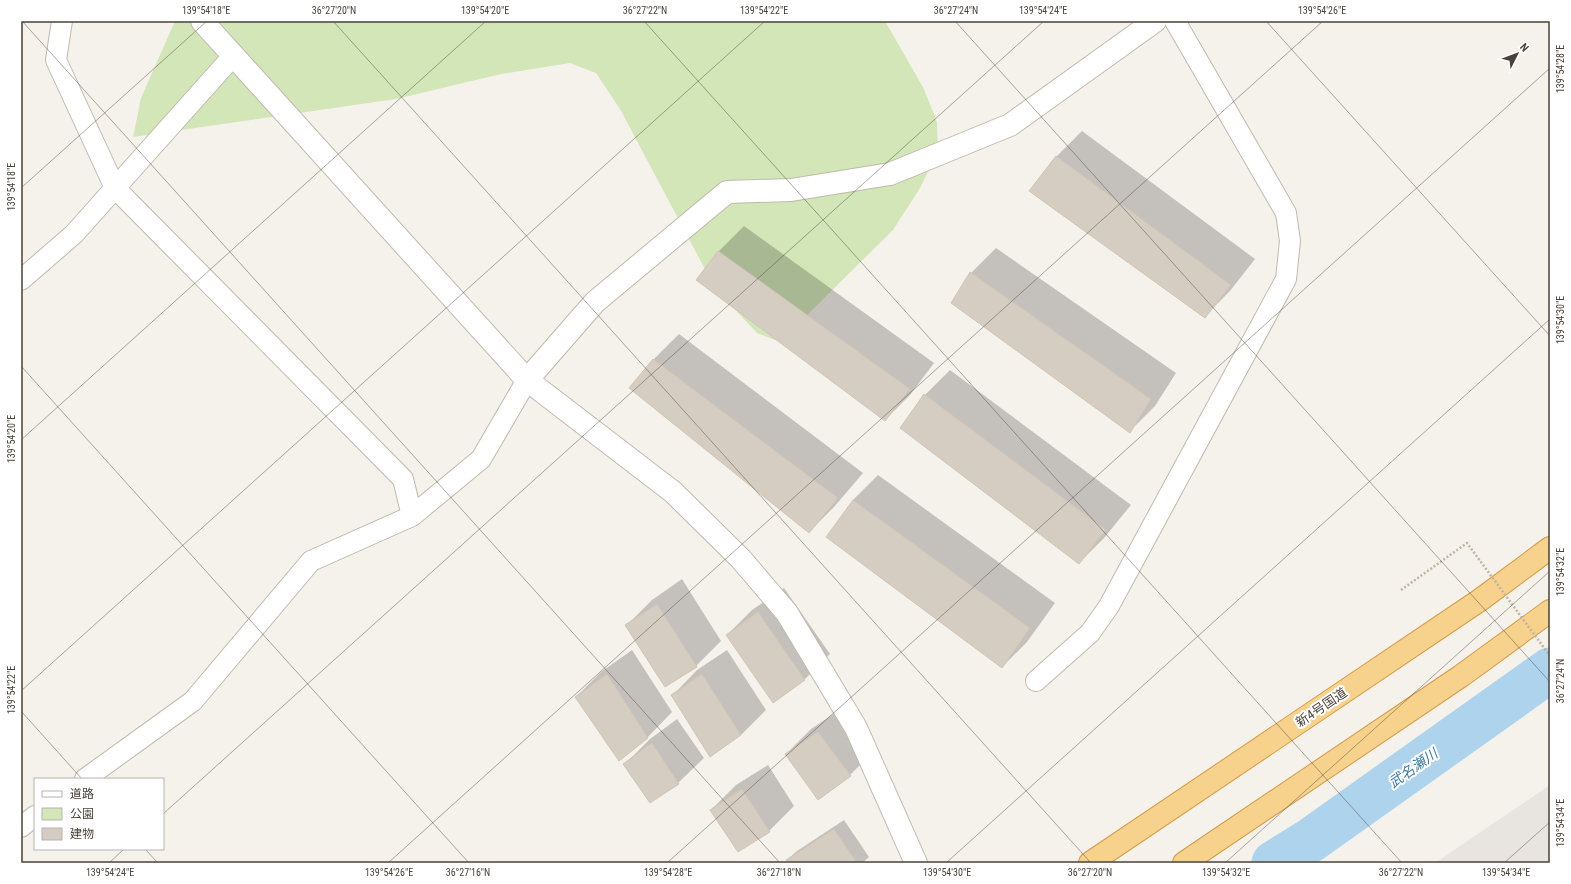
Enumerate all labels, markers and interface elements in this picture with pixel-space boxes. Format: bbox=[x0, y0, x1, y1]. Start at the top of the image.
text: 139°54'18"E bbox=[182, 5, 230, 16]
text: 36°27'20"N bbox=[312, 5, 356, 16]
text: 139°54'20"E bbox=[461, 5, 509, 16]
text: 36°27'22"N bbox=[623, 5, 667, 16]
text: 139°54'22"E bbox=[740, 5, 788, 16]
text: 36°27'24"N bbox=[934, 5, 978, 16]
text: 139°54'24"E bbox=[1019, 5, 1067, 16]
text: 139°54'26"E bbox=[1298, 5, 1346, 16]
north arrow bbox=[1497, 34, 1537, 74]
text: N bbox=[1517, 41, 1531, 55]
text: 139°54'28"E bbox=[1555, 45, 1566, 93]
text: 139°54'18"E bbox=[6, 163, 17, 211]
text: 139°54'30"E bbox=[1555, 296, 1566, 344]
text: 139°54'20"E bbox=[6, 415, 17, 463]
text: 139°54'32"E bbox=[1555, 548, 1566, 596]
text: 36°27'24"N bbox=[1555, 659, 1566, 703]
text: 139°54'22"E bbox=[6, 666, 17, 714]
street label: 新4号国道 bbox=[1293, 685, 1350, 730]
water label: 武名瀬川 bbox=[1385, 744, 1442, 791]
legend bbox=[34, 778, 164, 850]
text: 道路 bbox=[70, 787, 94, 801]
text: 139°54'34"E bbox=[1555, 799, 1566, 847]
text: 公園 bbox=[70, 807, 94, 821]
text: 建物 bbox=[70, 827, 94, 841]
text: 139°54'24"E bbox=[86, 867, 134, 878]
text: 139°54'26"E bbox=[365, 867, 413, 878]
text: 36°27'16"N bbox=[446, 867, 490, 878]
text: 139°54'28"E bbox=[644, 867, 692, 878]
text: 36°27'18"N bbox=[757, 867, 801, 878]
text: 139°54'30"E bbox=[923, 867, 971, 878]
text: 36°27'20"N bbox=[1068, 867, 1112, 878]
text: 139°54'32"E bbox=[1202, 867, 1250, 878]
text: 36°27'22"N bbox=[1379, 867, 1423, 878]
text: 139°54'34"E bbox=[1482, 867, 1530, 878]

